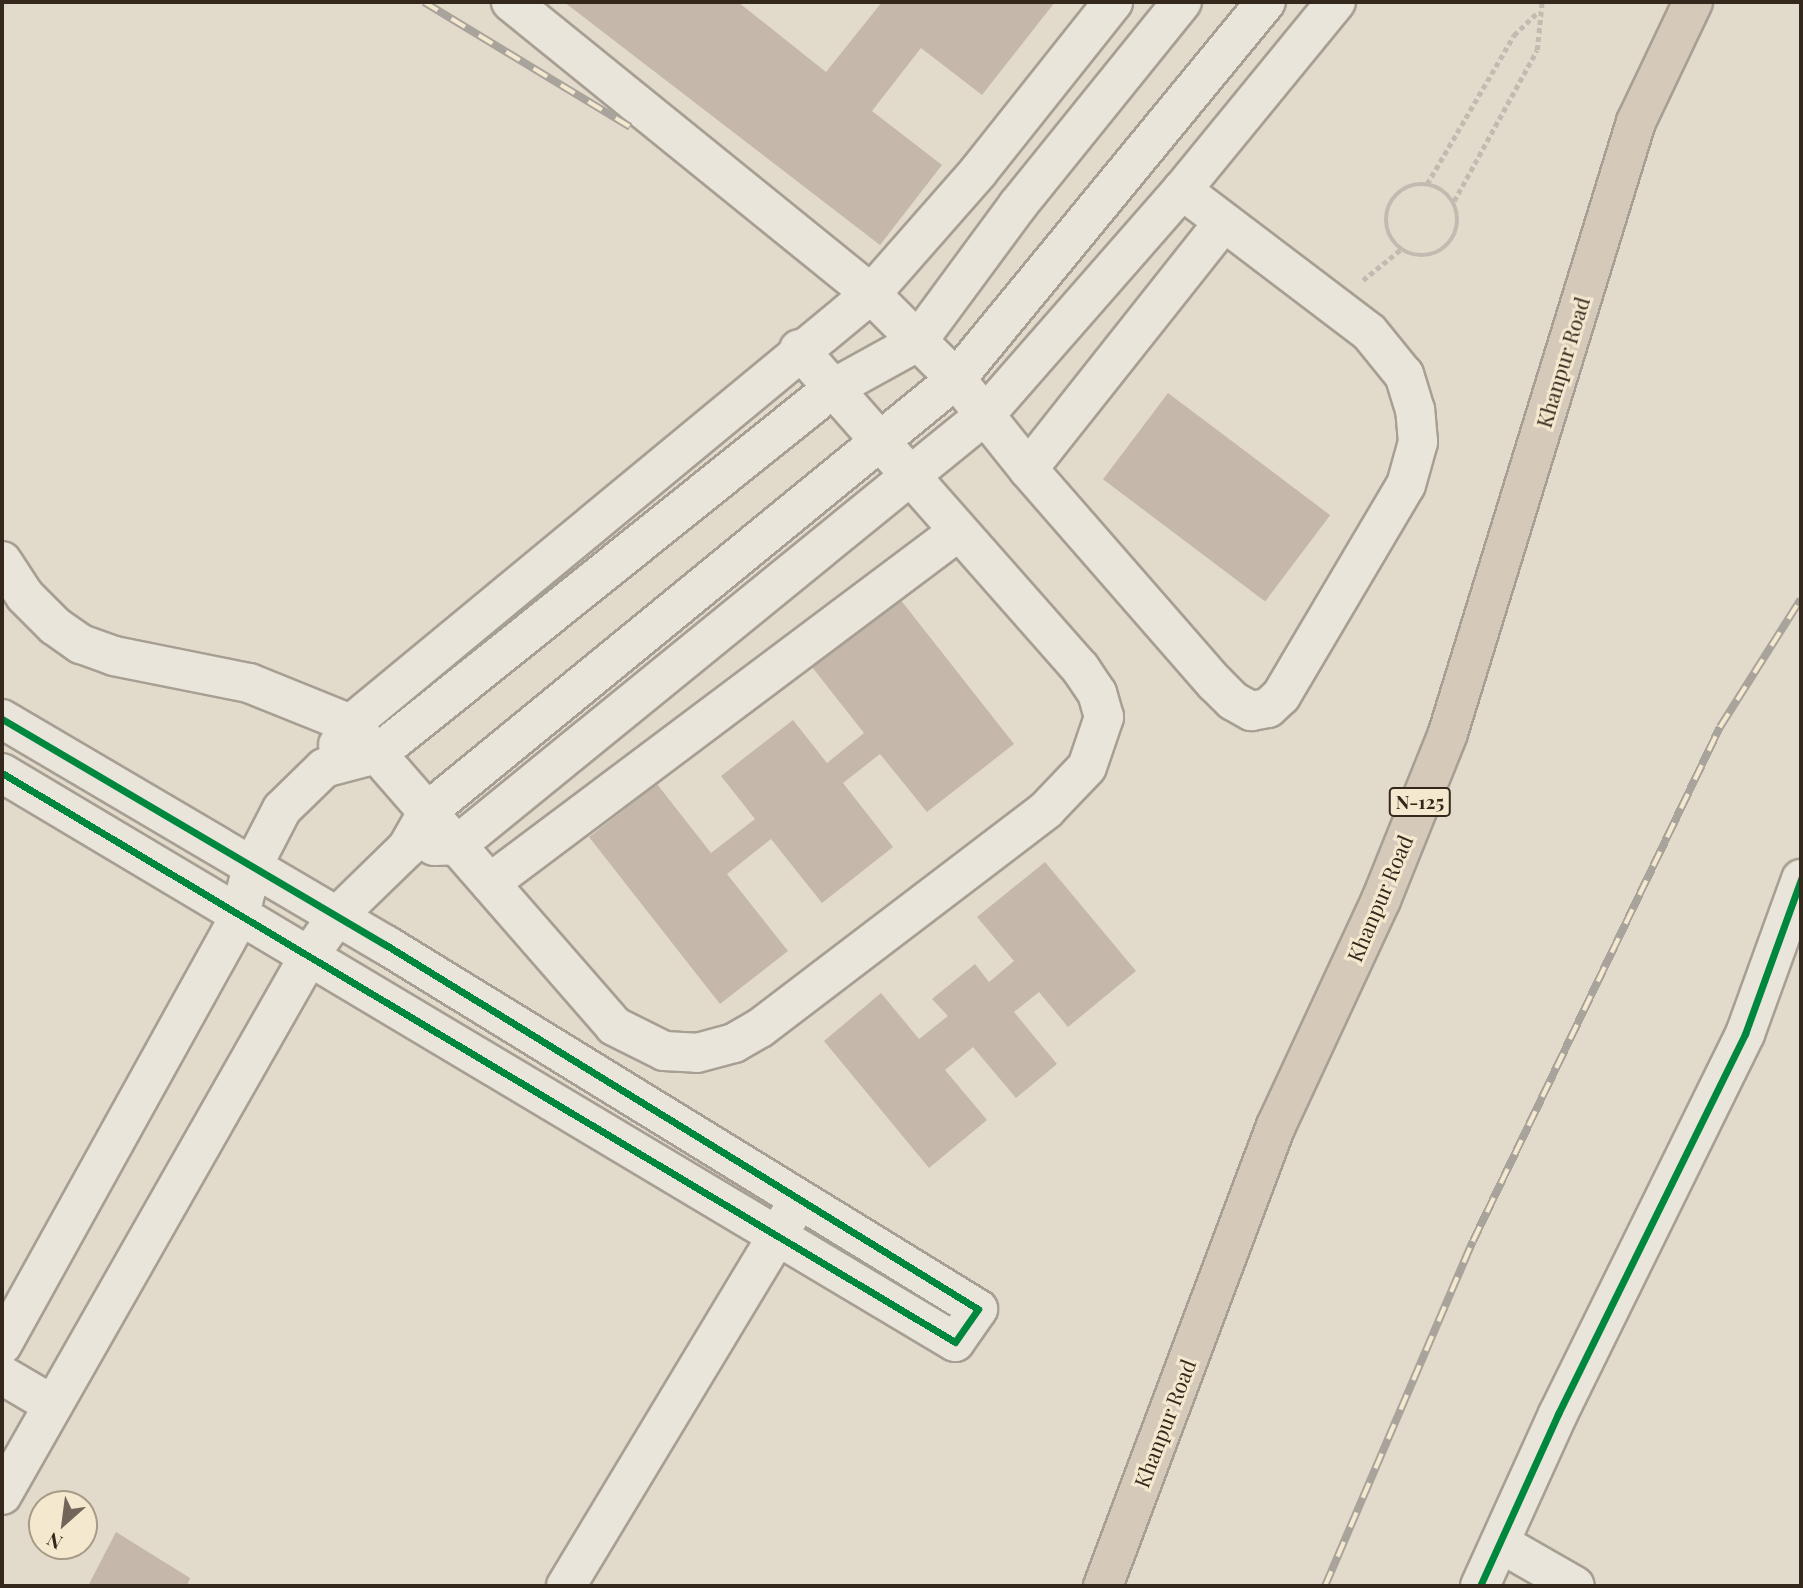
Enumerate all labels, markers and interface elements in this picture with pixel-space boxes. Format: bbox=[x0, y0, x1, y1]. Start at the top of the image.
street label: Khanpur Road bbox=[1530, 293, 1594, 431]
road number: N-125 bbox=[1388, 786, 1452, 818]
street label: Khanpur Road bbox=[1341, 831, 1417, 965]
street label: Khanpur Road bbox=[1128, 1355, 1200, 1491]
north arrow bbox=[28, 1490, 98, 1560]
text: N bbox=[42, 1527, 66, 1556]

